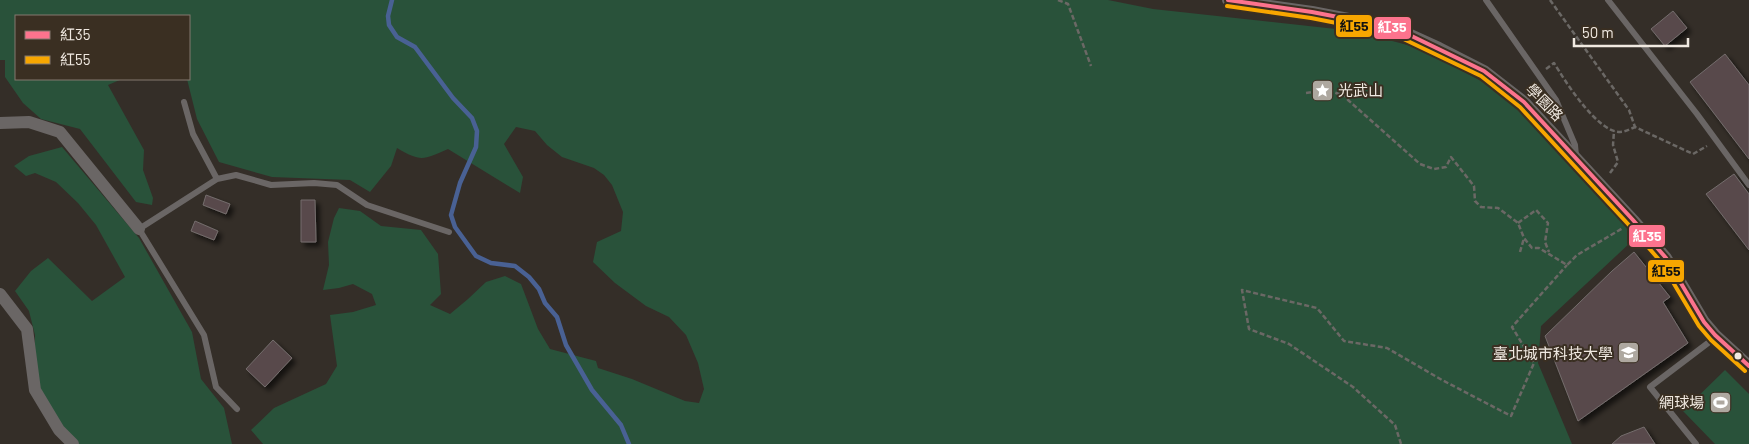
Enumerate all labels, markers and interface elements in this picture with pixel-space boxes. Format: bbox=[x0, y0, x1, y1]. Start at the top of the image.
line badge: 紅55 bbox=[1335, 14, 1373, 38]
legend bbox=[15, 15, 190, 80]
scale bar bbox=[1574, 15, 1688, 47]
line badge: 紅35 bbox=[1373, 16, 1412, 40]
text: 紅55 bbox=[1339, 17, 1369, 34]
text: 紅35 bbox=[1377, 18, 1407, 35]
text: 50 m bbox=[1582, 23, 1614, 41]
text: 紅35 bbox=[60, 25, 90, 43]
text: 紅55 bbox=[60, 50, 90, 68]
place icon: 光武山 bbox=[1310, 78, 1334, 102]
street label: 學園路 bbox=[1523, 80, 1567, 124]
place label: 光武山 bbox=[1338, 81, 1383, 99]
line badge: 紅35 bbox=[1628, 224, 1666, 248]
text: 紅35 bbox=[1632, 227, 1662, 244]
line badge: 紅55 bbox=[1647, 259, 1685, 283]
text: 紅55 bbox=[1651, 262, 1681, 279]
school or university icon: 臺北城市科技大學 bbox=[1617, 341, 1641, 365]
place label: 臺北城市科技大學 bbox=[1493, 344, 1613, 362]
unlabelled marker bbox=[1733, 351, 1743, 361]
sports icon: 網球場 bbox=[1708, 390, 1732, 414]
place label: 網球場 bbox=[1659, 393, 1704, 411]

